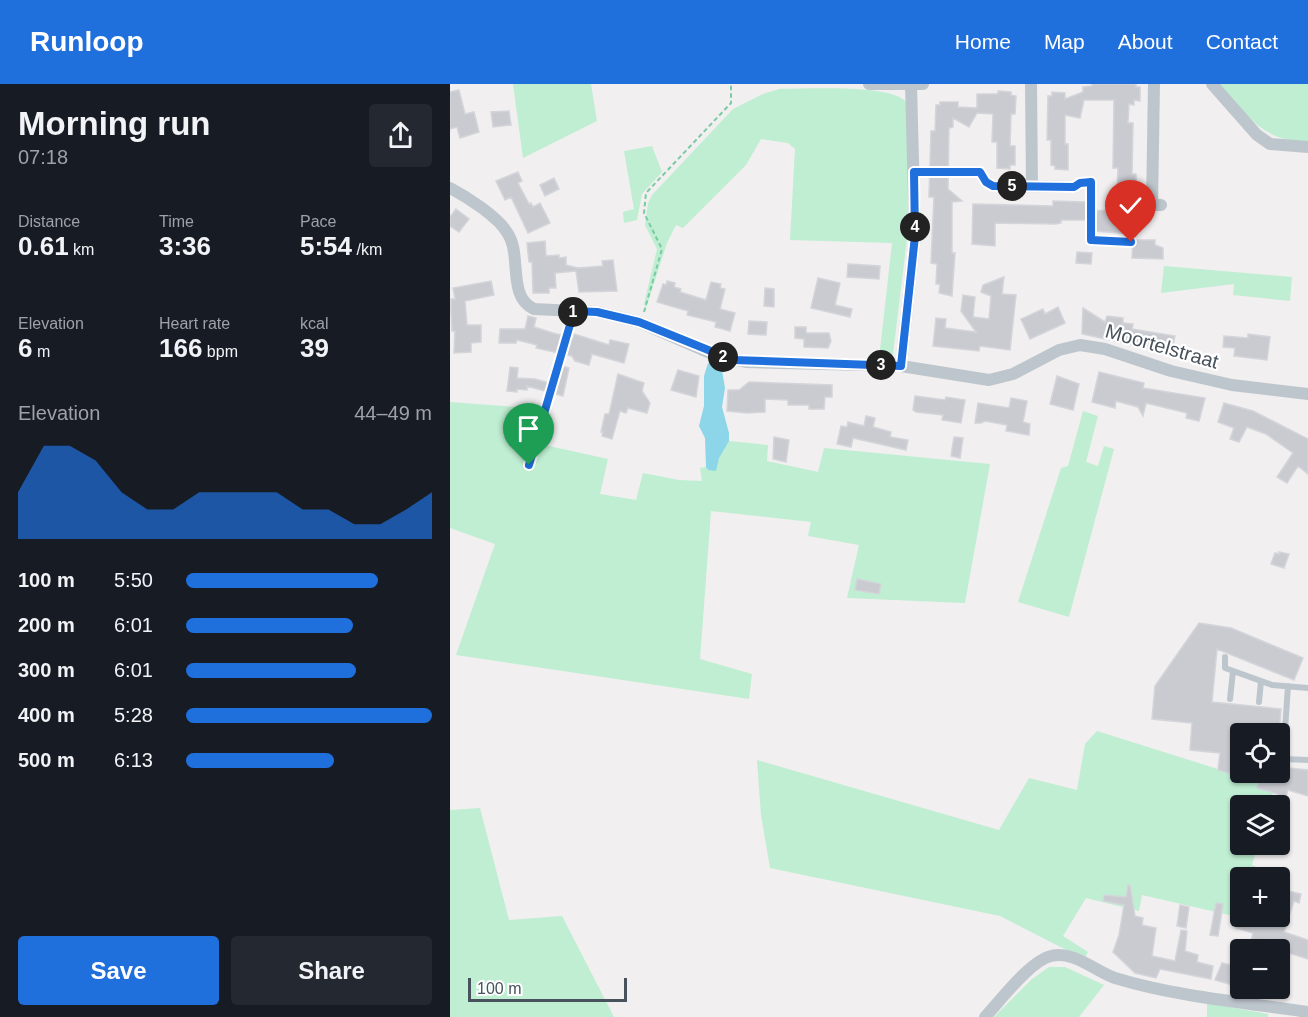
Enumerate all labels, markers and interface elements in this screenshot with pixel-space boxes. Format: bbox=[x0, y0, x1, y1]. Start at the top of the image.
text: Runloop bbox=[30, 26, 144, 57]
text: Home bbox=[955, 30, 1011, 53]
text: Map bbox=[1044, 30, 1085, 53]
text: About bbox=[1118, 30, 1173, 53]
text: Contact bbox=[1206, 30, 1278, 53]
button: share bbox=[369, 104, 432, 167]
text: Morning run bbox=[18, 105, 210, 142]
text: 07:18 bbox=[18, 146, 68, 168]
pin: 5 bbox=[997, 171, 1027, 201]
text: 5 bbox=[1008, 177, 1016, 194]
pin bbox=[1105, 180, 1156, 242]
icon: check bbox=[1114, 189, 1147, 222]
pin: 4 bbox=[900, 212, 930, 242]
text: Distance bbox=[18, 213, 80, 230]
text: Time bbox=[159, 213, 194, 230]
text: Pace bbox=[300, 213, 336, 230]
text: 4 bbox=[911, 218, 919, 235]
text: 0.61 bbox=[18, 231, 69, 261]
text: 3:36 bbox=[159, 231, 211, 261]
text: 5:54 bbox=[300, 231, 352, 261]
text: km bbox=[69, 241, 94, 258]
text: /km bbox=[352, 241, 382, 258]
pin: 1 bbox=[558, 297, 588, 327]
text: 1 bbox=[569, 303, 577, 320]
text: Elevation bbox=[18, 315, 84, 332]
text: Heart rate bbox=[159, 315, 230, 332]
text: kcal bbox=[300, 315, 328, 332]
street label: Moortelstraat bbox=[1103, 319, 1222, 373]
text: 6 bbox=[18, 333, 32, 363]
text: 166 bbox=[159, 333, 202, 363]
text: 39 bbox=[300, 333, 329, 363]
pin: 2 bbox=[708, 342, 738, 372]
text: m bbox=[32, 343, 50, 360]
text: bpm bbox=[202, 343, 238, 360]
text: 2 bbox=[719, 348, 727, 365]
pin: 3 bbox=[866, 350, 896, 380]
text: 3 bbox=[877, 356, 885, 373]
text: Elevation bbox=[18, 402, 100, 424]
text: 44–49 m bbox=[354, 402, 432, 424]
pin bbox=[503, 403, 554, 465]
icon: arrive bbox=[512, 412, 545, 445]
text: 100 m bbox=[18, 569, 75, 591]
text: 5:50 bbox=[114, 569, 153, 591]
text: 200 m bbox=[18, 614, 75, 636]
text: 6:01 bbox=[114, 614, 153, 636]
text: 300 m bbox=[18, 659, 75, 681]
text: 6:01 bbox=[114, 659, 153, 681]
text: 400 m bbox=[18, 704, 75, 726]
text: 5:28 bbox=[114, 704, 153, 726]
map controls bbox=[1230, 723, 1290, 999]
button: locate bbox=[1230, 723, 1290, 783]
text: 500 m bbox=[18, 749, 75, 771]
text: 6:13 bbox=[114, 749, 153, 771]
button: layers bbox=[1230, 795, 1290, 855]
button: + bbox=[1230, 867, 1290, 927]
button: Save bbox=[18, 936, 219, 1005]
button: Share bbox=[231, 936, 432, 1005]
button: − bbox=[1230, 939, 1290, 999]
scale bar bbox=[468, 975, 627, 1002]
text: 100 m bbox=[477, 980, 521, 997]

